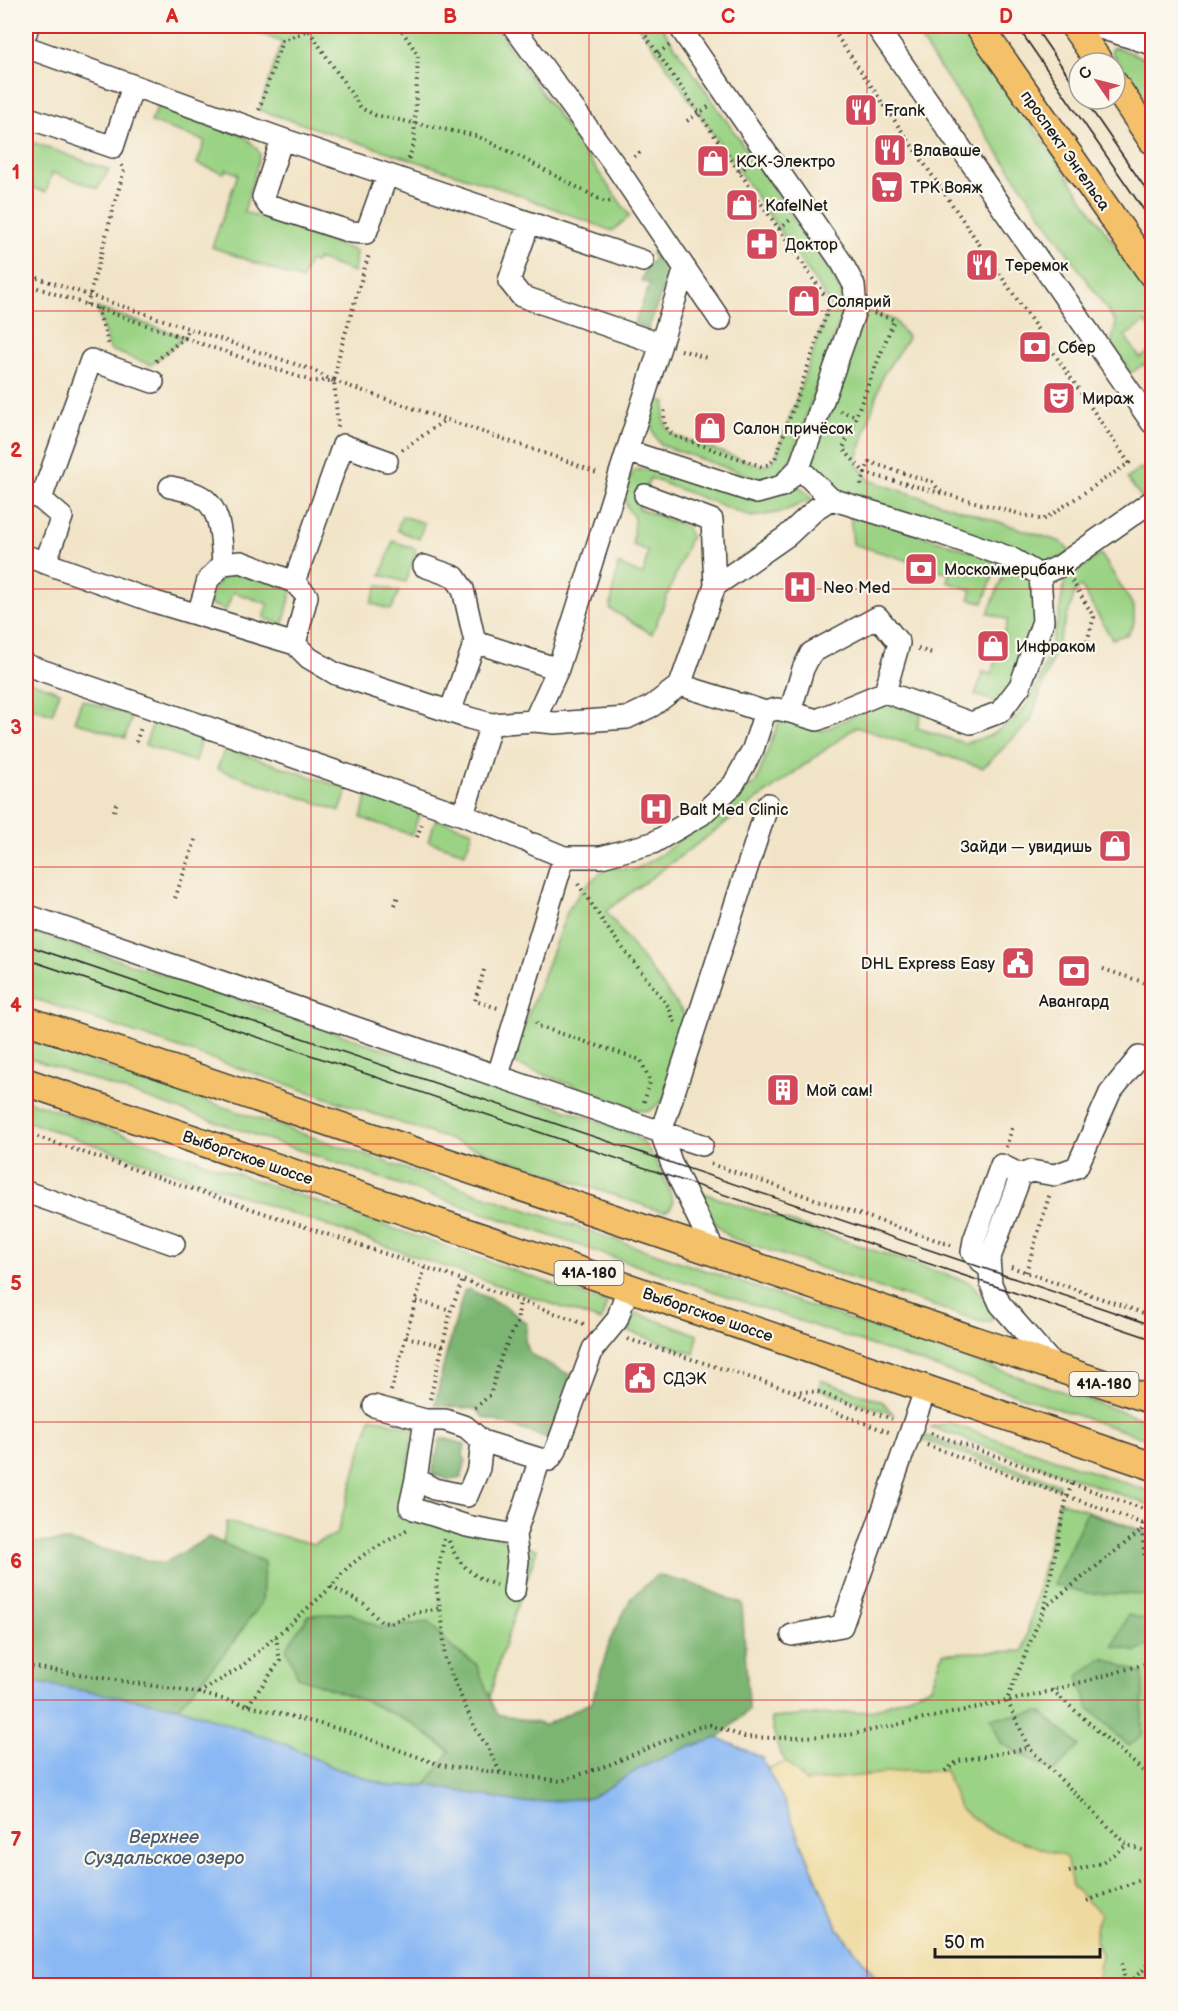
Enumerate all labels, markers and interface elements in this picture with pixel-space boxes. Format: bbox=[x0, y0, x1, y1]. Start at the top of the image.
text: A bbox=[165, 5, 179, 29]
text: B bbox=[443, 5, 457, 29]
text: C bbox=[721, 5, 735, 29]
text: D bbox=[999, 5, 1013, 29]
north arrow bbox=[1067, 51, 1127, 111]
text: С bbox=[1075, 63, 1097, 83]
street label: проспект Энгельса bbox=[1016, 87, 1114, 215]
restaurant icon: Frank bbox=[843, 92, 879, 128]
place label: Frank bbox=[884, 102, 925, 121]
restaurant icon: Влаваше bbox=[872, 132, 908, 168]
place label: Влаваше bbox=[913, 142, 981, 161]
shop icon: КСК-Электро bbox=[695, 143, 731, 179]
place label: КСК-Электро bbox=[736, 153, 835, 172]
text: 1 bbox=[12, 161, 20, 185]
supermarket icon: ТРК Вояж bbox=[869, 169, 905, 205]
place label: ТРК Вояж bbox=[910, 179, 983, 198]
shop icon: KafelNet bbox=[724, 187, 760, 223]
place label: KafelNet bbox=[765, 197, 828, 216]
pharmacy icon: Доктор bbox=[744, 226, 780, 262]
place label: Доктор bbox=[785, 236, 838, 255]
restaurant icon: Теремок bbox=[964, 247, 1000, 283]
place label: Теремок bbox=[1005, 257, 1069, 276]
shop icon: Солярий bbox=[786, 283, 822, 319]
place label: Солярий bbox=[827, 293, 891, 312]
bank icon: Сбер bbox=[1017, 329, 1053, 365]
place label: Сбер bbox=[1058, 339, 1096, 358]
theatre icon: Мираж bbox=[1041, 380, 1077, 416]
place label: Мираж bbox=[1082, 390, 1135, 409]
shop icon: Салон причёсок bbox=[692, 410, 728, 446]
place label: Салон причёсок bbox=[733, 420, 854, 439]
text: 2 bbox=[10, 439, 22, 463]
bank icon: Москоммерцбанк bbox=[903, 551, 939, 587]
place label: Москоммерцбанк bbox=[944, 561, 1075, 580]
hospital icon: Neo Med bbox=[782, 569, 818, 605]
place label: Neo Med bbox=[823, 579, 890, 598]
shop icon: Инфраком bbox=[975, 628, 1011, 664]
place label: Инфраком bbox=[1016, 638, 1096, 657]
text: 3 bbox=[10, 716, 22, 740]
hospital icon: Balt Med Clinic bbox=[638, 791, 674, 827]
place label: Balt Med Clinic bbox=[679, 801, 789, 820]
shop icon: Зайди — увидишь bbox=[1097, 828, 1133, 864]
place label: Зайди — увидишь bbox=[960, 838, 1092, 857]
public building icon: DHL Express Easy bbox=[1000, 945, 1036, 981]
bank icon: Авангард bbox=[1056, 953, 1092, 989]
place label: DHL Express Easy bbox=[861, 955, 996, 974]
place label: Авангард bbox=[1038, 993, 1109, 1012]
text: 4 bbox=[10, 994, 22, 1018]
building icon: Мой сам! bbox=[765, 1072, 801, 1108]
place label: Мой сам! bbox=[806, 1082, 872, 1101]
street label: Выборгское шоссе bbox=[180, 1127, 315, 1190]
road number: 41А-180 bbox=[554, 1261, 624, 1285]
text: 5 bbox=[10, 1272, 22, 1296]
street label: Выборгское шоссе bbox=[640, 1284, 775, 1347]
public building icon: СДЭК bbox=[622, 1360, 658, 1396]
place label: СДЭК bbox=[663, 1370, 707, 1389]
road number: 41А-180 bbox=[1070, 1372, 1138, 1396]
text: 6 bbox=[10, 1550, 22, 1574]
water label: Верхнее Суздальское озеро bbox=[84, 1827, 245, 1869]
text: 7 bbox=[10, 1828, 22, 1852]
scale bar bbox=[935, 1921, 1100, 1959]
text: 50 m bbox=[944, 1932, 985, 1953]

